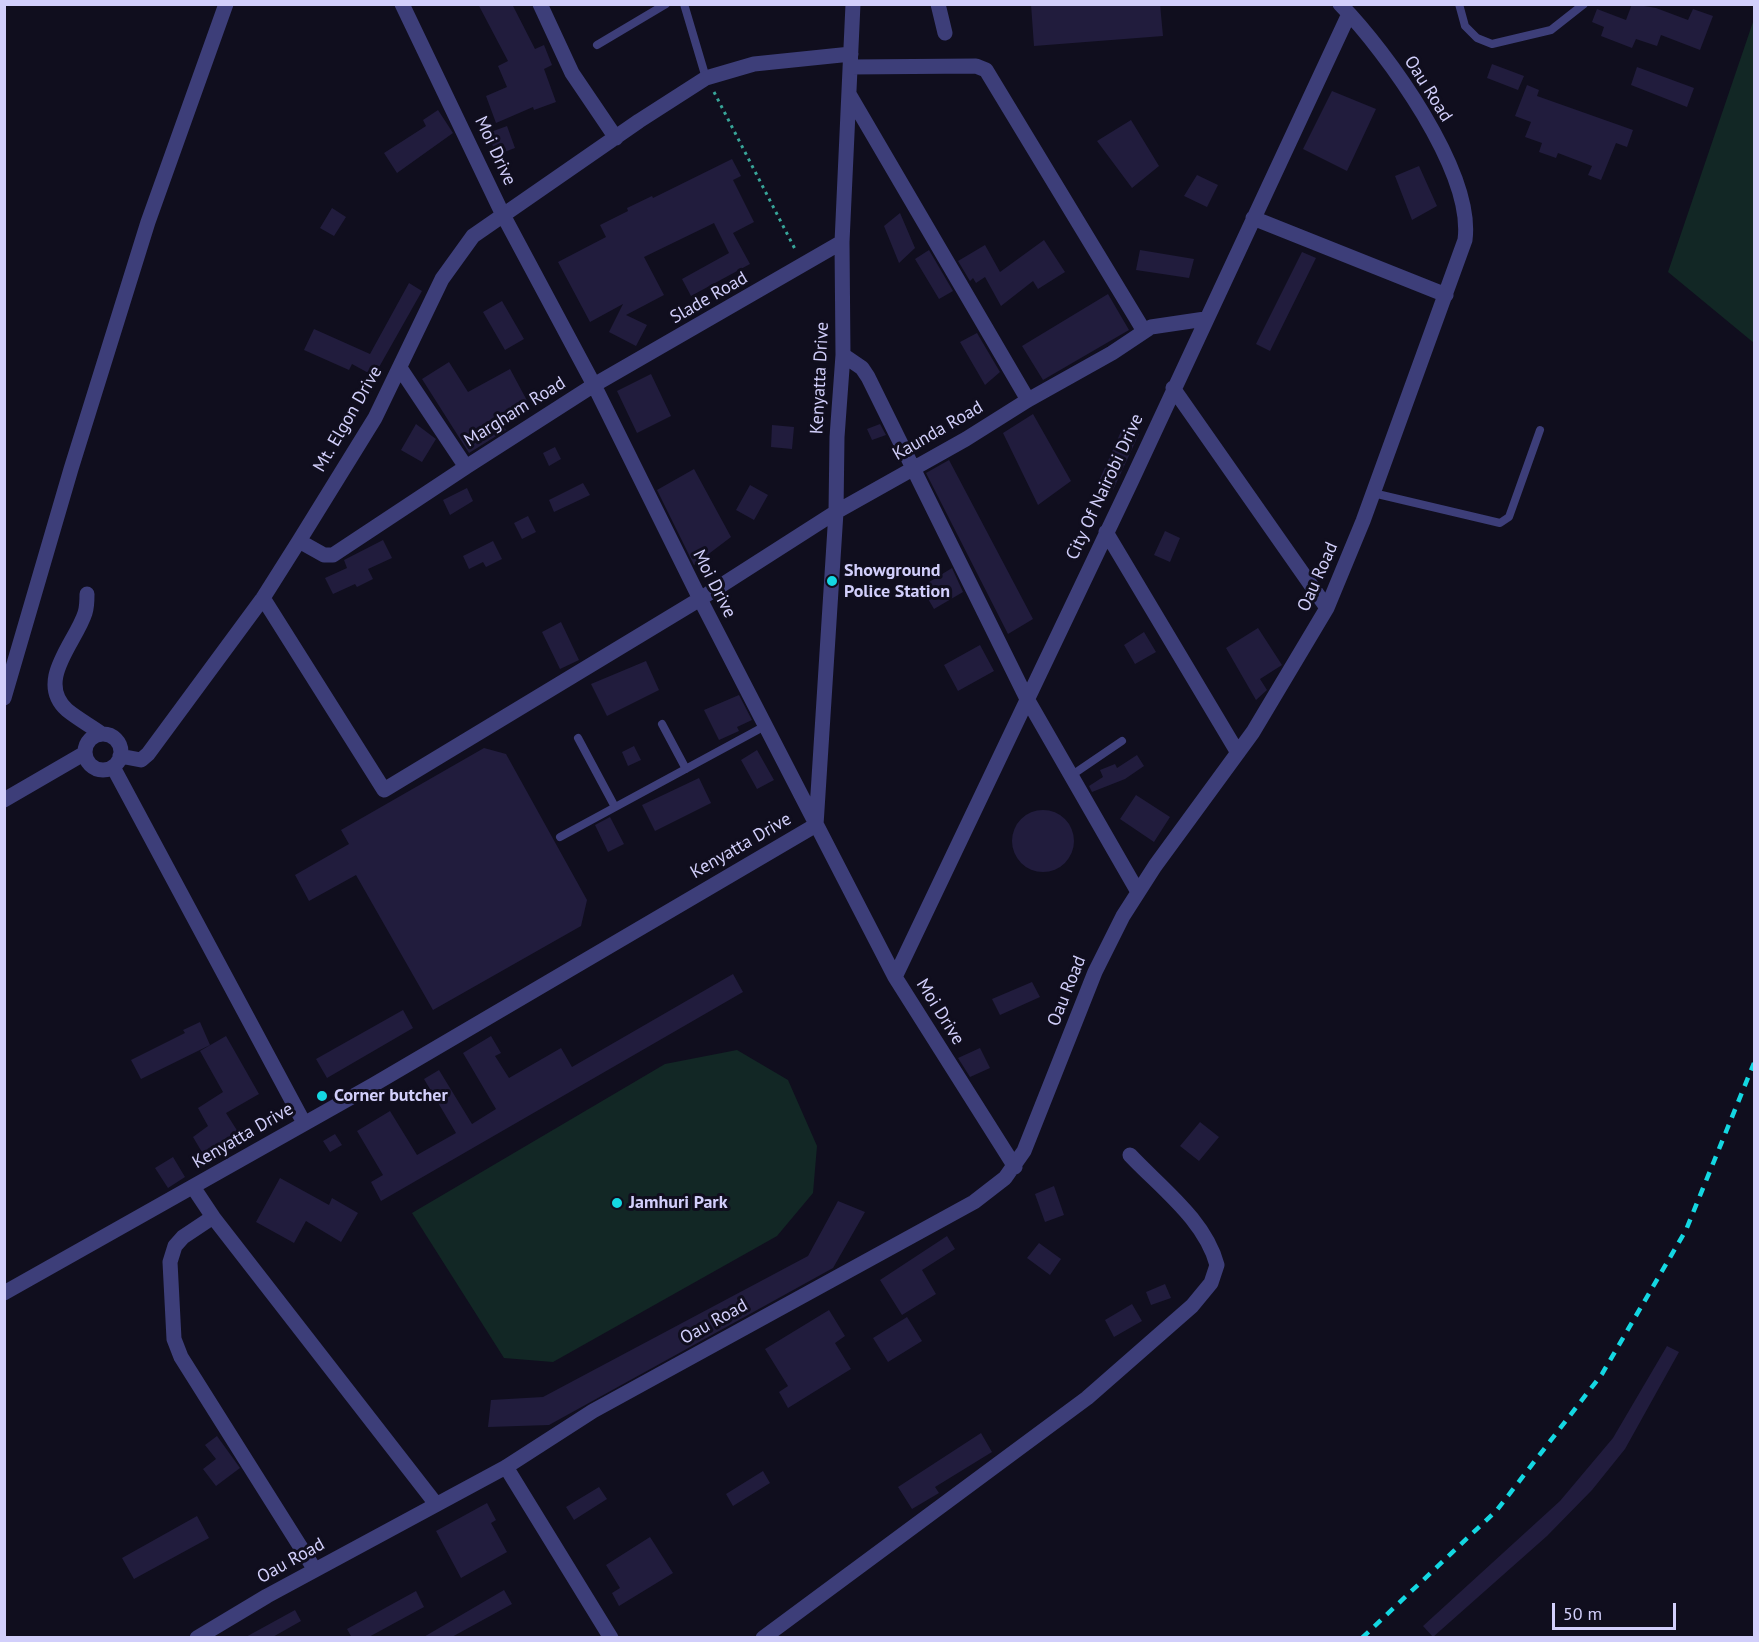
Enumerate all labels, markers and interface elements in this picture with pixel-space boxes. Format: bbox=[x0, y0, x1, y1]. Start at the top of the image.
street label: Oau Road bbox=[1399, 52, 1457, 126]
street label: Moi Drive bbox=[470, 113, 520, 189]
street label: Slade Road bbox=[667, 267, 751, 329]
street label: Kenyatta Drive bbox=[806, 321, 834, 435]
street label: Mt. Elgon Drive bbox=[309, 362, 387, 476]
street label: Margham Road bbox=[460, 372, 570, 452]
street label: Kaunda Road bbox=[889, 397, 987, 465]
street label: City Of Nairobi Drive bbox=[1062, 411, 1148, 563]
street label: Oau Road bbox=[1293, 539, 1343, 615]
street label: Moi Drive bbox=[688, 546, 740, 622]
place label: Showground Police Station bbox=[844, 560, 950, 602]
marker: Showground Police Station bbox=[825, 574, 839, 588]
street label: Kenyatta Drive bbox=[687, 808, 795, 884]
street label: Oau Road bbox=[1043, 953, 1091, 1029]
street label: Moi Drive bbox=[911, 975, 969, 1049]
place label: Corner butcher bbox=[334, 1085, 448, 1107]
marker: Corner butcher bbox=[315, 1089, 329, 1103]
street label: Kenyatta Drive bbox=[189, 1098, 297, 1174]
place label: Jamhuri Park bbox=[629, 1192, 727, 1214]
marker: Jamhuri Park bbox=[610, 1196, 624, 1210]
street label: Oau Road bbox=[676, 1295, 752, 1349]
street label: Oau Road bbox=[253, 1534, 329, 1588]
scale bar bbox=[1555, 1591, 1680, 1629]
text: 50 m bbox=[1563, 1602, 1602, 1625]

